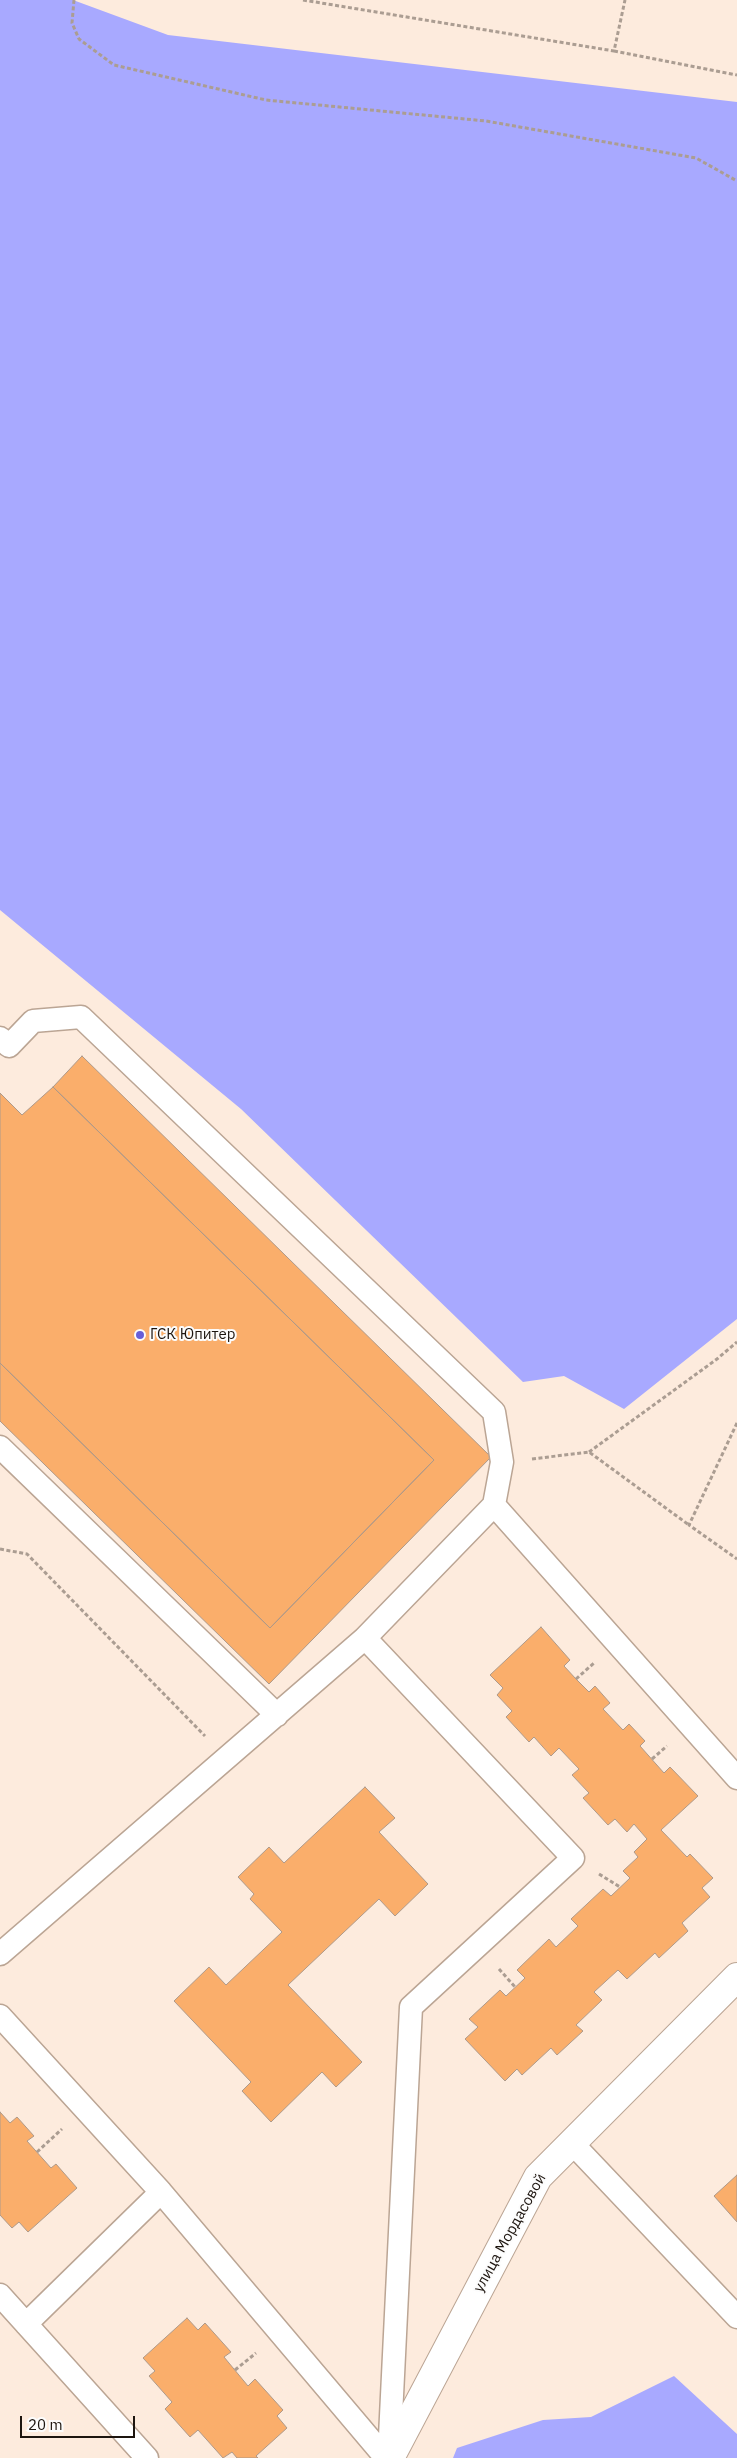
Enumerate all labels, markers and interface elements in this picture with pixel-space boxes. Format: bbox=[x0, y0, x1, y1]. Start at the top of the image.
place label: ГСК Юпитер bbox=[150, 1326, 235, 1344]
marker: ГСК Юпитер bbox=[134, 1329, 146, 1341]
street label: улица Мордасовой bbox=[470, 2171, 550, 2295]
scale bar bbox=[22, 2406, 138, 2438]
text: 20 m bbox=[28, 2415, 63, 2434]

